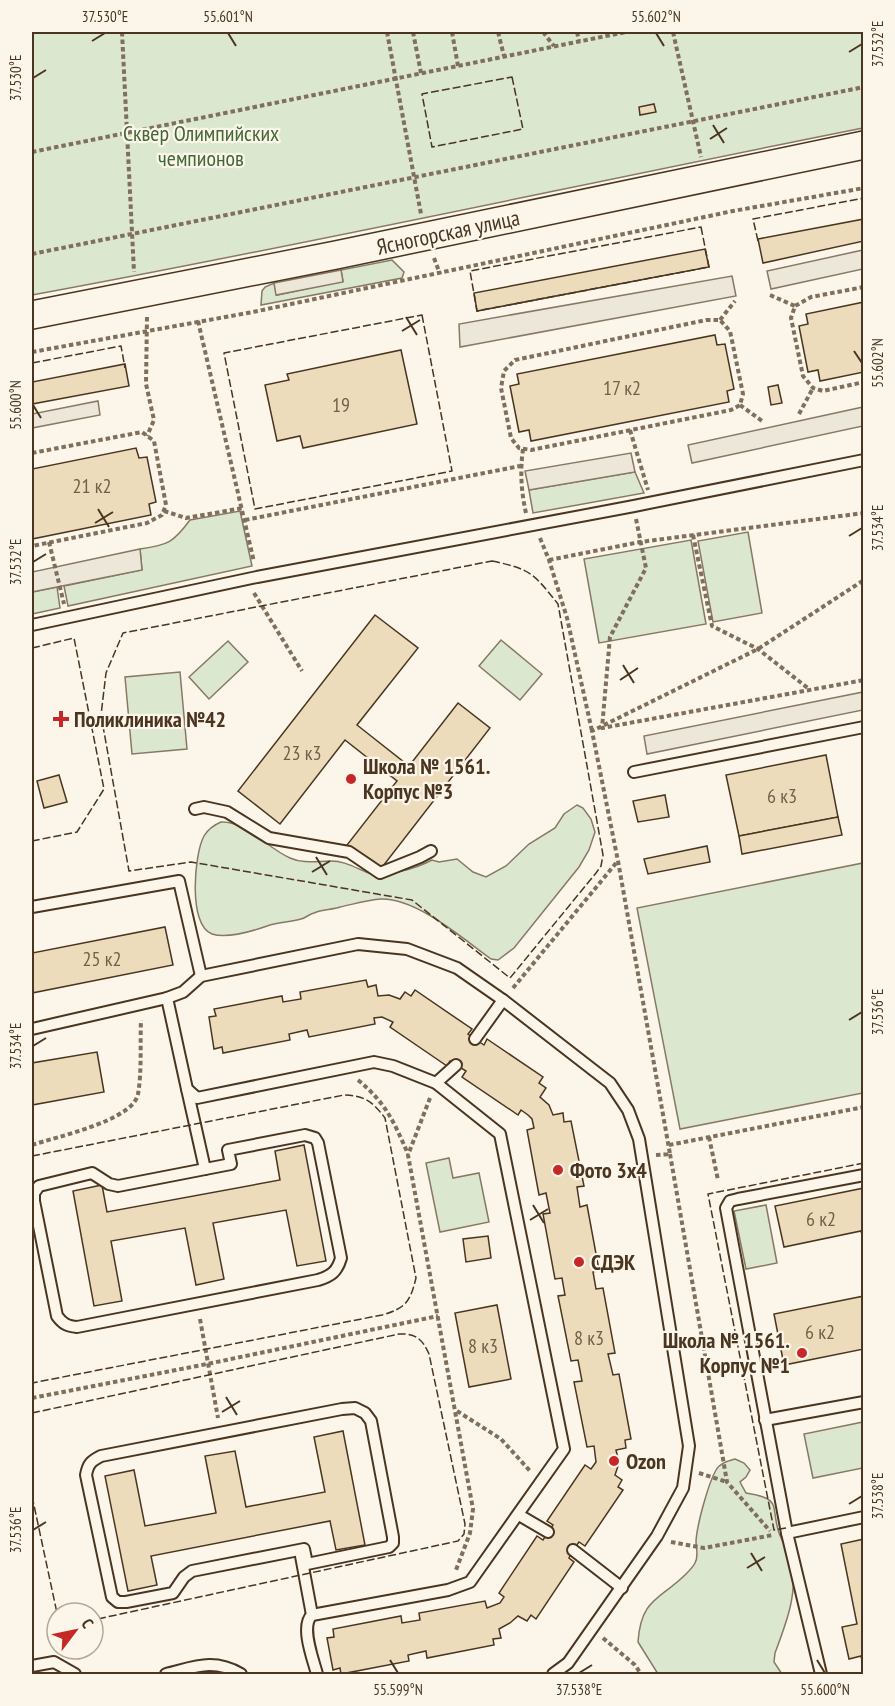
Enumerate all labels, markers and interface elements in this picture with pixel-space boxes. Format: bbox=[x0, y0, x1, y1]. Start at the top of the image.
text: 37.530°E bbox=[82, 7, 128, 26]
text: 55.601°N bbox=[203, 7, 253, 26]
text: 55.602°N bbox=[631, 7, 681, 26]
text: 37.532°E bbox=[868, 21, 887, 67]
text: 37.530°E bbox=[6, 55, 25, 101]
park label: Сквер Олимпийских чемпионов bbox=[123, 119, 279, 172]
street label: Ясногорская улица bbox=[374, 203, 522, 261]
text: 55.602°N bbox=[868, 338, 887, 388]
house number: 17 к2 bbox=[603, 375, 641, 401]
text: 55.600°N bbox=[6, 380, 25, 430]
house number: 19 bbox=[332, 392, 350, 418]
house number: 21 к2 bbox=[73, 473, 111, 499]
text: 37.534°E bbox=[868, 505, 887, 551]
text: 37.532°E bbox=[6, 539, 25, 585]
place label: Поликлиника №42 bbox=[74, 705, 226, 733]
marker: Поликлиника №42 bbox=[52, 710, 70, 728]
house number: 23 к3 bbox=[283, 740, 321, 766]
place label: Школа № 1561. Корпус №3 bbox=[363, 752, 490, 805]
marker: Школа № 1561. Корпус №3 bbox=[344, 772, 358, 786]
house number: 6 к3 bbox=[767, 783, 797, 809]
house number: 25 к2 bbox=[83, 946, 121, 972]
text: 37.536°E bbox=[868, 989, 887, 1035]
text: 37.534°E bbox=[6, 1023, 25, 1069]
place label: Фото 3х4 bbox=[570, 1156, 647, 1184]
marker: Фото 3х4 bbox=[551, 1163, 565, 1177]
house number: 6 к2 bbox=[806, 1206, 836, 1232]
place label: СДЭК bbox=[591, 1248, 636, 1276]
marker: СДЭК bbox=[572, 1255, 586, 1269]
house number: 6 к2 bbox=[805, 1319, 835, 1345]
house number: 8 к3 bbox=[574, 1325, 604, 1351]
place label: Школа № 1561. Корпус №1 bbox=[663, 1326, 790, 1379]
house number: 8 к3 bbox=[468, 1333, 498, 1359]
marker: Школа № 1561. Корпус №1 bbox=[795, 1346, 809, 1360]
place label: Ozon bbox=[626, 1447, 666, 1475]
marker: Ozon bbox=[607, 1454, 621, 1468]
text: 37.538°E bbox=[868, 1473, 887, 1519]
text: 37.536°E bbox=[6, 1507, 25, 1553]
north arrow bbox=[45, 1601, 105, 1661]
text: С bbox=[77, 1615, 99, 1632]
text: 55.599°N bbox=[373, 1680, 423, 1699]
text: 37.538°E bbox=[556, 1680, 602, 1699]
text: 55.600°N bbox=[800, 1680, 850, 1699]

